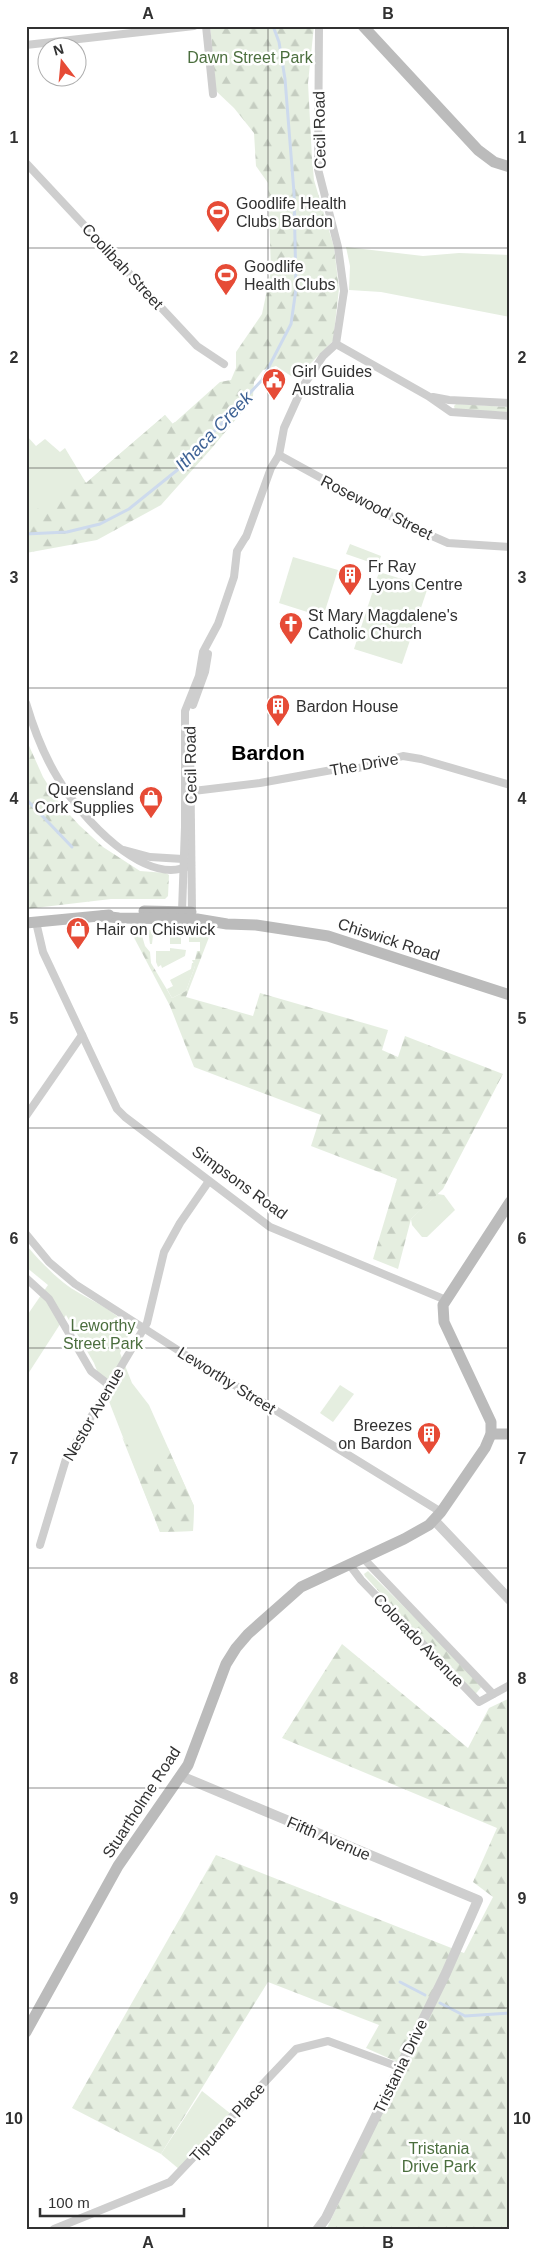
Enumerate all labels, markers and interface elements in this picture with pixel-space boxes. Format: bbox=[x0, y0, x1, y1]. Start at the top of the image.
text: A bbox=[142, 5, 154, 22]
text: B bbox=[382, 5, 394, 22]
north arrow bbox=[38, 38, 88, 88]
text: N bbox=[51, 40, 65, 59]
park label: Dawn Street Park bbox=[187, 49, 314, 66]
street label: Cecil Road bbox=[310, 91, 329, 169]
text: 1 bbox=[10, 129, 19, 146]
text: 1 bbox=[518, 129, 527, 146]
place label: Goodlife Health Clubs Bardon bbox=[236, 195, 346, 230]
sports icon: Goodlife Health Clubs Bardon bbox=[205, 199, 231, 233]
street label: Coolibah Street bbox=[79, 220, 167, 313]
place label: Goodlife Health Clubs bbox=[244, 258, 336, 293]
sports icon: Goodlife Health Clubs bbox=[213, 262, 239, 296]
text: 2 bbox=[10, 349, 19, 366]
text: 2 bbox=[518, 349, 527, 366]
place label: Girl Guides Australia bbox=[292, 363, 372, 398]
public building icon: Girl Guides Australia bbox=[261, 367, 287, 401]
water label: Ithaca Creek bbox=[171, 387, 257, 475]
street label: Rosewood Street bbox=[318, 472, 436, 543]
place label: Fr Ray Lyons Centre bbox=[368, 558, 463, 593]
building icon: Fr Ray Lyons Centre bbox=[337, 562, 363, 596]
text: 3 bbox=[10, 569, 19, 586]
text: 3 bbox=[518, 569, 527, 586]
place label: St Mary Magdalene's Catholic Church bbox=[308, 607, 458, 642]
church icon: St Mary Magdalene's Catholic Church bbox=[278, 611, 304, 645]
building icon: Bardon House bbox=[265, 693, 291, 727]
place label: Bardon House bbox=[296, 698, 398, 715]
street label: Cecil Road bbox=[181, 726, 200, 804]
district label: Bardon bbox=[231, 741, 305, 764]
street label: The Drive bbox=[328, 750, 400, 779]
place label: Queensland Cork Supplies bbox=[34, 781, 134, 816]
shop icon: Queensland Cork Supplies bbox=[138, 785, 164, 819]
text: 4 bbox=[10, 790, 19, 807]
text: 4 bbox=[518, 790, 527, 807]
street label: Chiswick Road bbox=[336, 915, 442, 964]
shop icon: Hair on Chiswick bbox=[65, 916, 91, 950]
place label: Hair on Chiswick bbox=[96, 921, 216, 938]
text: 5 bbox=[10, 1010, 19, 1027]
text: 5 bbox=[518, 1010, 527, 1027]
street label: Simpsons Road bbox=[189, 1142, 290, 1222]
text: 6 bbox=[10, 1230, 19, 1247]
text: 6 bbox=[518, 1230, 527, 1247]
park label: Leworthy Street Park bbox=[63, 1317, 144, 1352]
street label: Leworthy Street bbox=[175, 1344, 279, 1418]
street label: Nestor Avenue bbox=[60, 1365, 127, 1464]
place label: Breezes on Bardon bbox=[338, 1417, 412, 1452]
building icon: Breezes on Bardon bbox=[416, 1421, 442, 1455]
text: 7 bbox=[10, 1450, 19, 1467]
text: 7 bbox=[518, 1450, 527, 1467]
street label: Colorado Avenue bbox=[370, 1590, 467, 1690]
text: 8 bbox=[10, 1670, 19, 1687]
text: 8 bbox=[518, 1670, 527, 1687]
street label: Stuartholme Road bbox=[99, 1744, 184, 1861]
street label: Fifth Avenue bbox=[285, 1813, 373, 1864]
text: 9 bbox=[10, 1890, 19, 1907]
text: 9 bbox=[518, 1890, 527, 1907]
street label: Tristania Drive bbox=[370, 2016, 431, 2116]
street label: Tipuana Place bbox=[186, 2079, 268, 2165]
text: 10 bbox=[5, 2110, 23, 2127]
text: 10 bbox=[513, 2110, 531, 2127]
park label: Tristania Drive Park bbox=[402, 2140, 477, 2175]
scale bar bbox=[40, 2186, 184, 2218]
text: 100 m bbox=[48, 2194, 90, 2211]
text: A bbox=[142, 2234, 154, 2251]
text: B bbox=[382, 2234, 394, 2251]

